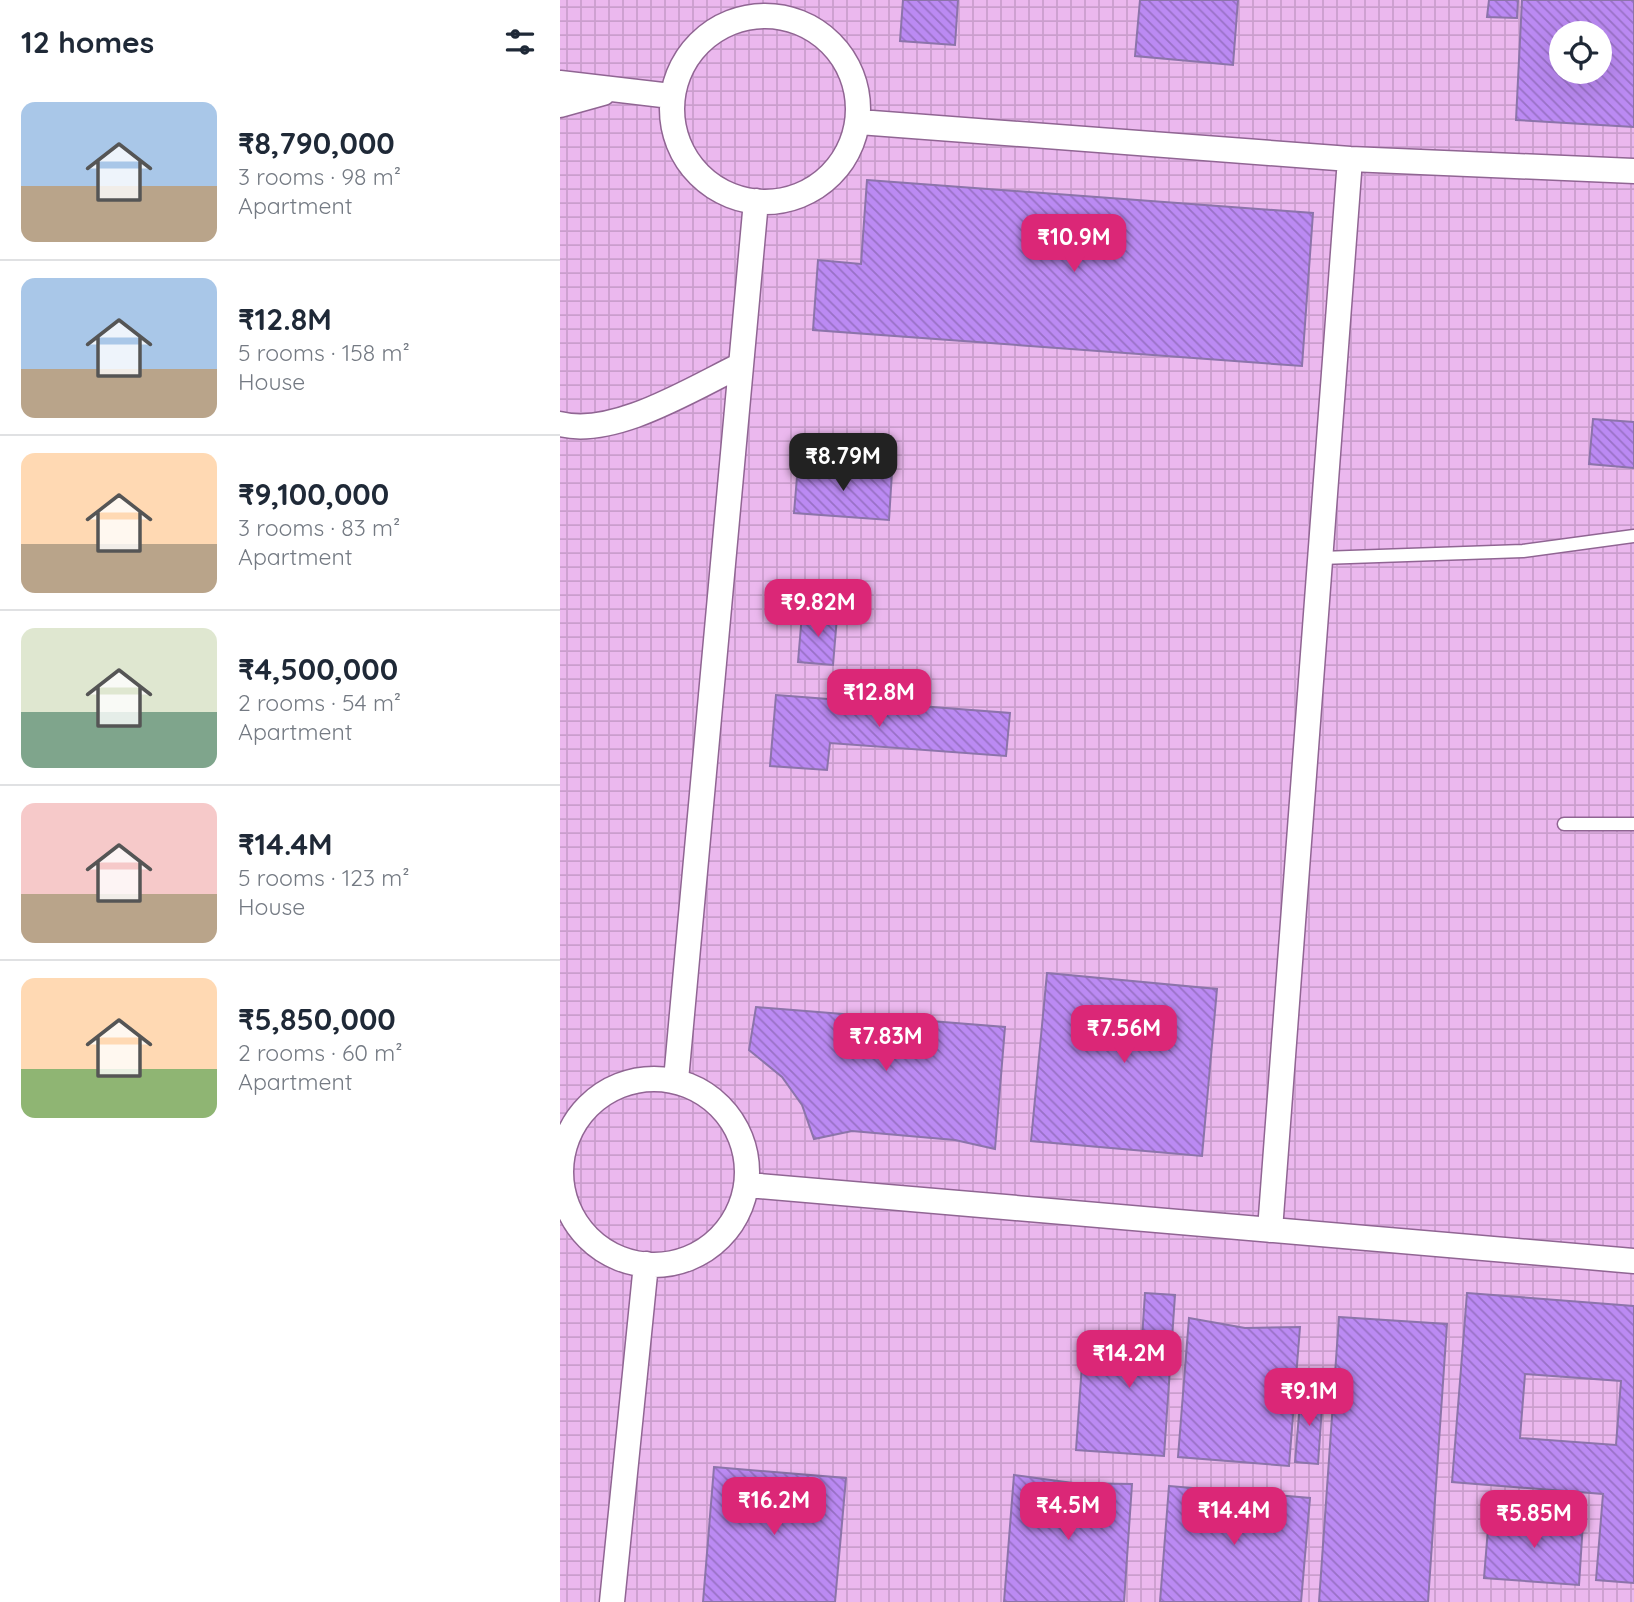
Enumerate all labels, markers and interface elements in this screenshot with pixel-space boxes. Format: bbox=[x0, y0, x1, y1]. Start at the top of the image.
map controls bbox=[1549, 21, 1612, 84]
button: locate bbox=[1549, 21, 1612, 84]
text: 12 homes bbox=[21, 23, 154, 61]
icon: filters bbox=[501, 23, 539, 61]
text: ₹8,790,000 bbox=[238, 124, 395, 162]
icon: home bbox=[77, 130, 161, 214]
text: 3 rooms · 98 m² bbox=[238, 162, 401, 191]
text: Apartment bbox=[238, 191, 352, 220]
pin: ₹10.9M bbox=[1017, 215, 1131, 274]
text: ₹10.9M bbox=[1037, 222, 1111, 251]
text: ₹12.8M bbox=[238, 300, 332, 338]
icon: home bbox=[77, 306, 161, 390]
text: 5 rooms · 158 m² bbox=[238, 338, 410, 367]
text: House bbox=[238, 367, 305, 396]
pin: ₹8.79M bbox=[786, 434, 900, 493]
text: ₹8.79M bbox=[805, 441, 881, 470]
text: ₹9,100,000 bbox=[238, 475, 389, 513]
icon: home bbox=[77, 481, 161, 565]
text: 3 rooms · 83 m² bbox=[238, 513, 400, 542]
text: Apartment bbox=[238, 542, 352, 571]
pin: ₹9.82M bbox=[761, 580, 875, 639]
text: ₹9.82M bbox=[780, 587, 856, 616]
text: ₹4,500,000 bbox=[238, 650, 398, 688]
icon: home bbox=[77, 656, 161, 740]
pin: ₹12.8M bbox=[822, 670, 936, 729]
text: ₹12.8M bbox=[843, 677, 915, 706]
text: 2 rooms · 54 m² bbox=[238, 688, 401, 717]
text: Apartment bbox=[238, 717, 352, 746]
text: ₹14.4M bbox=[238, 825, 333, 863]
icon: home bbox=[77, 831, 161, 915]
text: 5 rooms · 123 m² bbox=[238, 863, 410, 892]
text: House bbox=[238, 892, 305, 921]
text: ₹5,850,000 bbox=[238, 1000, 396, 1038]
icon: home bbox=[77, 1006, 161, 1090]
pin: ₹7.56M bbox=[1067, 1006, 1181, 1065]
text: ₹7.56M bbox=[1087, 1013, 1161, 1042]
pin: ₹7.83M bbox=[829, 1014, 943, 1073]
text: ₹7.83M bbox=[849, 1021, 923, 1050]
text: 2 rooms · 60 m² bbox=[238, 1038, 403, 1067]
text: Apartment bbox=[238, 1067, 352, 1096]
pin: ₹14.2M bbox=[1072, 1330, 1186, 1390]
text: ₹14.2M bbox=[1093, 1338, 1165, 1367]
pin: ₹9.1M bbox=[1260, 1368, 1358, 1428]
text: ₹9.1M bbox=[1280, 1376, 1338, 1405]
pin: ₹16.2M bbox=[717, 1478, 831, 1537]
pin: ₹4.5M bbox=[1019, 1482, 1117, 1542]
text: ₹16.2M bbox=[738, 1485, 810, 1514]
pin: ₹14.4M bbox=[1177, 1488, 1291, 1547]
text: ₹4.5M bbox=[1036, 1490, 1100, 1519]
pin: ₹5.85M bbox=[1477, 1490, 1591, 1550]
text: ₹14.4M bbox=[1198, 1495, 1270, 1524]
text: ₹5.85M bbox=[1496, 1498, 1572, 1527]

